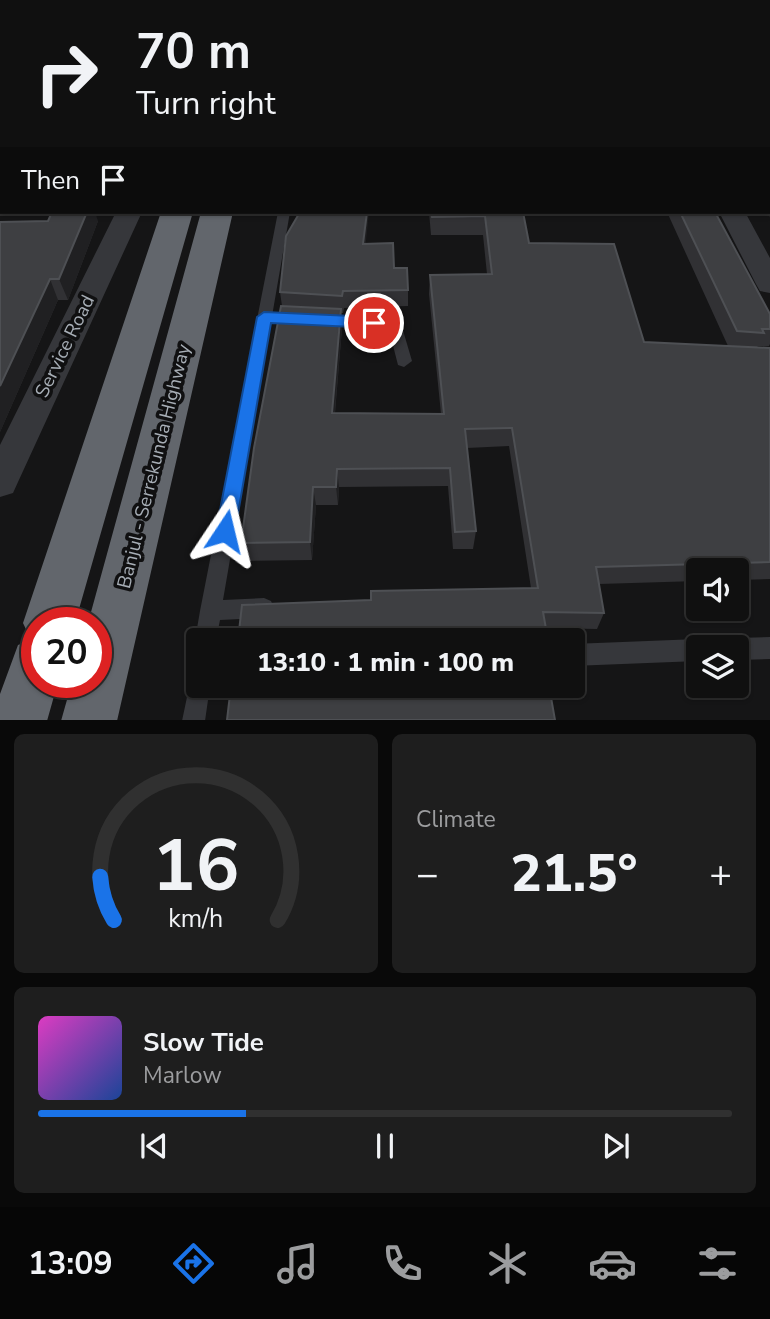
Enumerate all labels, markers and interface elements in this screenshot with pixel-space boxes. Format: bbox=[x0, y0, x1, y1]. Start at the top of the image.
text: 70 m bbox=[136, 18, 251, 85]
icon: right bbox=[21, 28, 112, 119]
text: Turn right bbox=[136, 82, 276, 125]
icon: arrive bbox=[94, 161, 132, 199]
text: Then bbox=[21, 163, 80, 198]
street label: Service Road bbox=[29, 291, 101, 402]
pin bbox=[344, 293, 404, 353]
icon: arrive bbox=[355, 304, 393, 342]
street label: Banjul - Serrekunda Highway bbox=[111, 341, 197, 591]
position arrow bbox=[188, 494, 262, 568]
map controls bbox=[686, 558, 749, 698]
button: sound bbox=[686, 558, 749, 621]
speed limit sign: 20 bbox=[21, 607, 112, 698]
button: layers bbox=[686, 635, 749, 698]
text: 13:10 · 1 min · 100 m bbox=[257, 645, 514, 680]
text: Climate bbox=[416, 804, 496, 835]
text: 16 bbox=[152, 816, 240, 916]
text: 21.5° bbox=[510, 838, 638, 909]
text: − bbox=[416, 849, 439, 900]
text: + bbox=[709, 849, 732, 900]
text: km/h bbox=[168, 901, 224, 935]
text: Slow Tide bbox=[143, 1025, 264, 1060]
text: Marlow bbox=[143, 1060, 222, 1091]
icon: previous bbox=[135, 1127, 173, 1165]
icon: pause bbox=[366, 1127, 404, 1165]
icon: next bbox=[597, 1127, 635, 1165]
icon: directions bbox=[169, 1239, 218, 1288]
icon: music bbox=[273, 1239, 322, 1288]
icon: phone bbox=[378, 1239, 427, 1288]
icon: climate bbox=[483, 1239, 532, 1288]
icon: car bbox=[588, 1239, 637, 1288]
icon: filters bbox=[693, 1239, 742, 1288]
text: 13:09 bbox=[28, 1242, 113, 1285]

